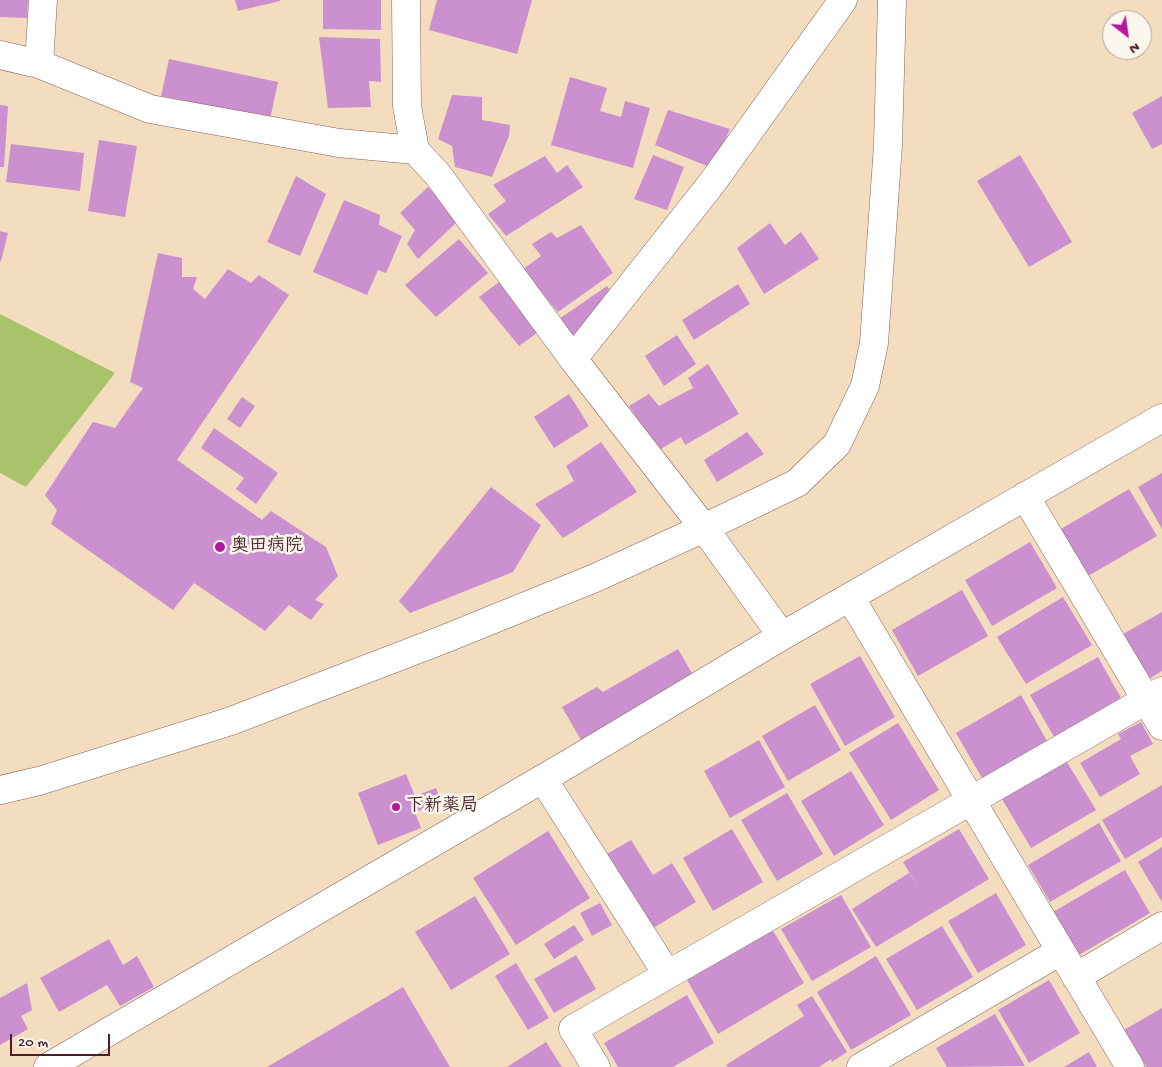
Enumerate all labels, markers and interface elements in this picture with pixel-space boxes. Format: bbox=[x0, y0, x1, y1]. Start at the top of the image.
north arrow bbox=[1102, 10, 1152, 60]
text: N bbox=[1126, 38, 1142, 57]
place label: 奥田病院 bbox=[231, 536, 303, 558]
marker: 奥田病院 bbox=[213, 540, 227, 554]
place label: 下新薬局 bbox=[406, 796, 478, 818]
marker: 下新薬局 bbox=[390, 801, 402, 813]
scale bar bbox=[12, 1024, 112, 1056]
text: 20 m bbox=[18, 1034, 48, 1052]

